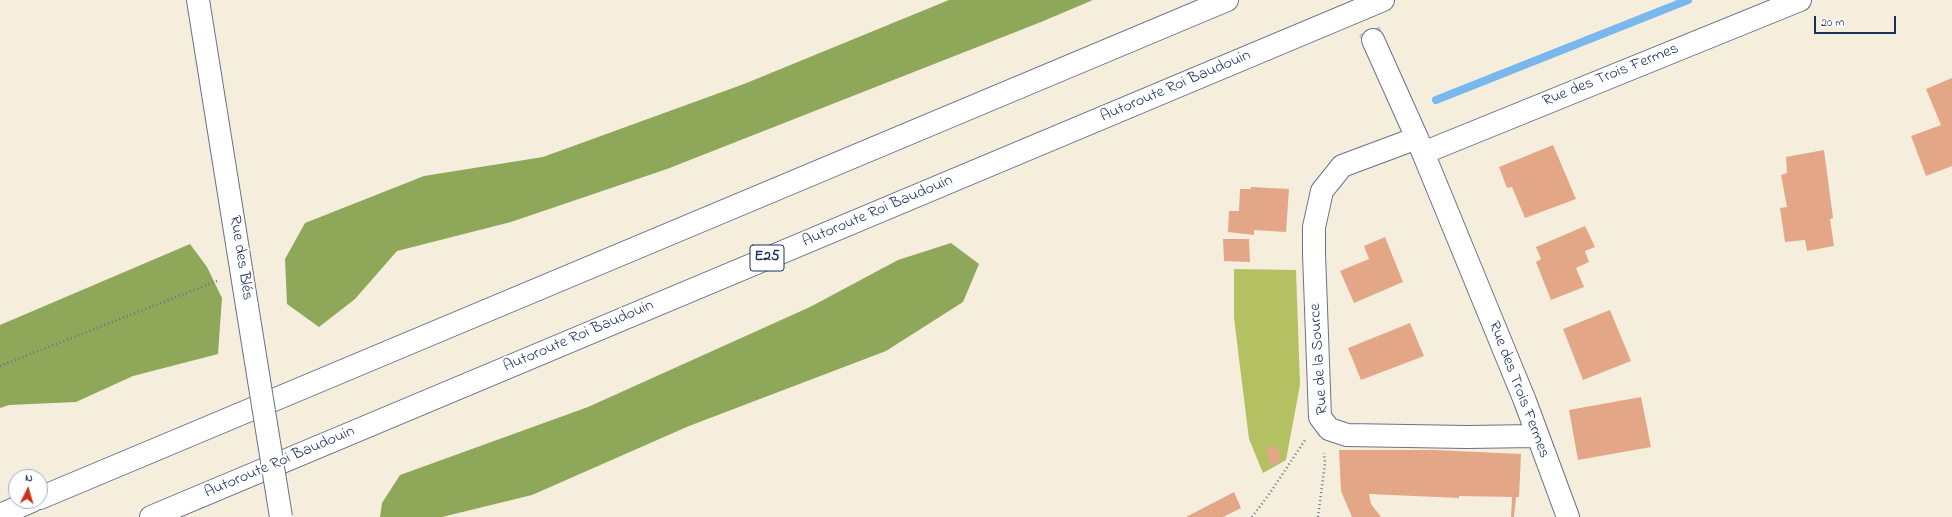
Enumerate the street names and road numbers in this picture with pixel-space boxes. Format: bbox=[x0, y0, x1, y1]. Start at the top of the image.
street label: Rue des Trois Fermes bbox=[1540, 40, 1682, 112]
street label: Autoroute Roi Baudouin bbox=[1098, 47, 1254, 127]
street label: Autoroute Roi Baudouin bbox=[800, 172, 956, 252]
street label: Rue des Blés bbox=[224, 214, 256, 302]
road number: E25 bbox=[750, 245, 784, 271]
street label: Autoroute Roi Baudouin bbox=[501, 297, 657, 377]
street label: Rue de la Source bbox=[1307, 303, 1333, 415]
street label: Rue des Trois Fermes bbox=[1483, 319, 1553, 461]
street label: Autoroute Roi Baudouin bbox=[202, 423, 358, 503]

